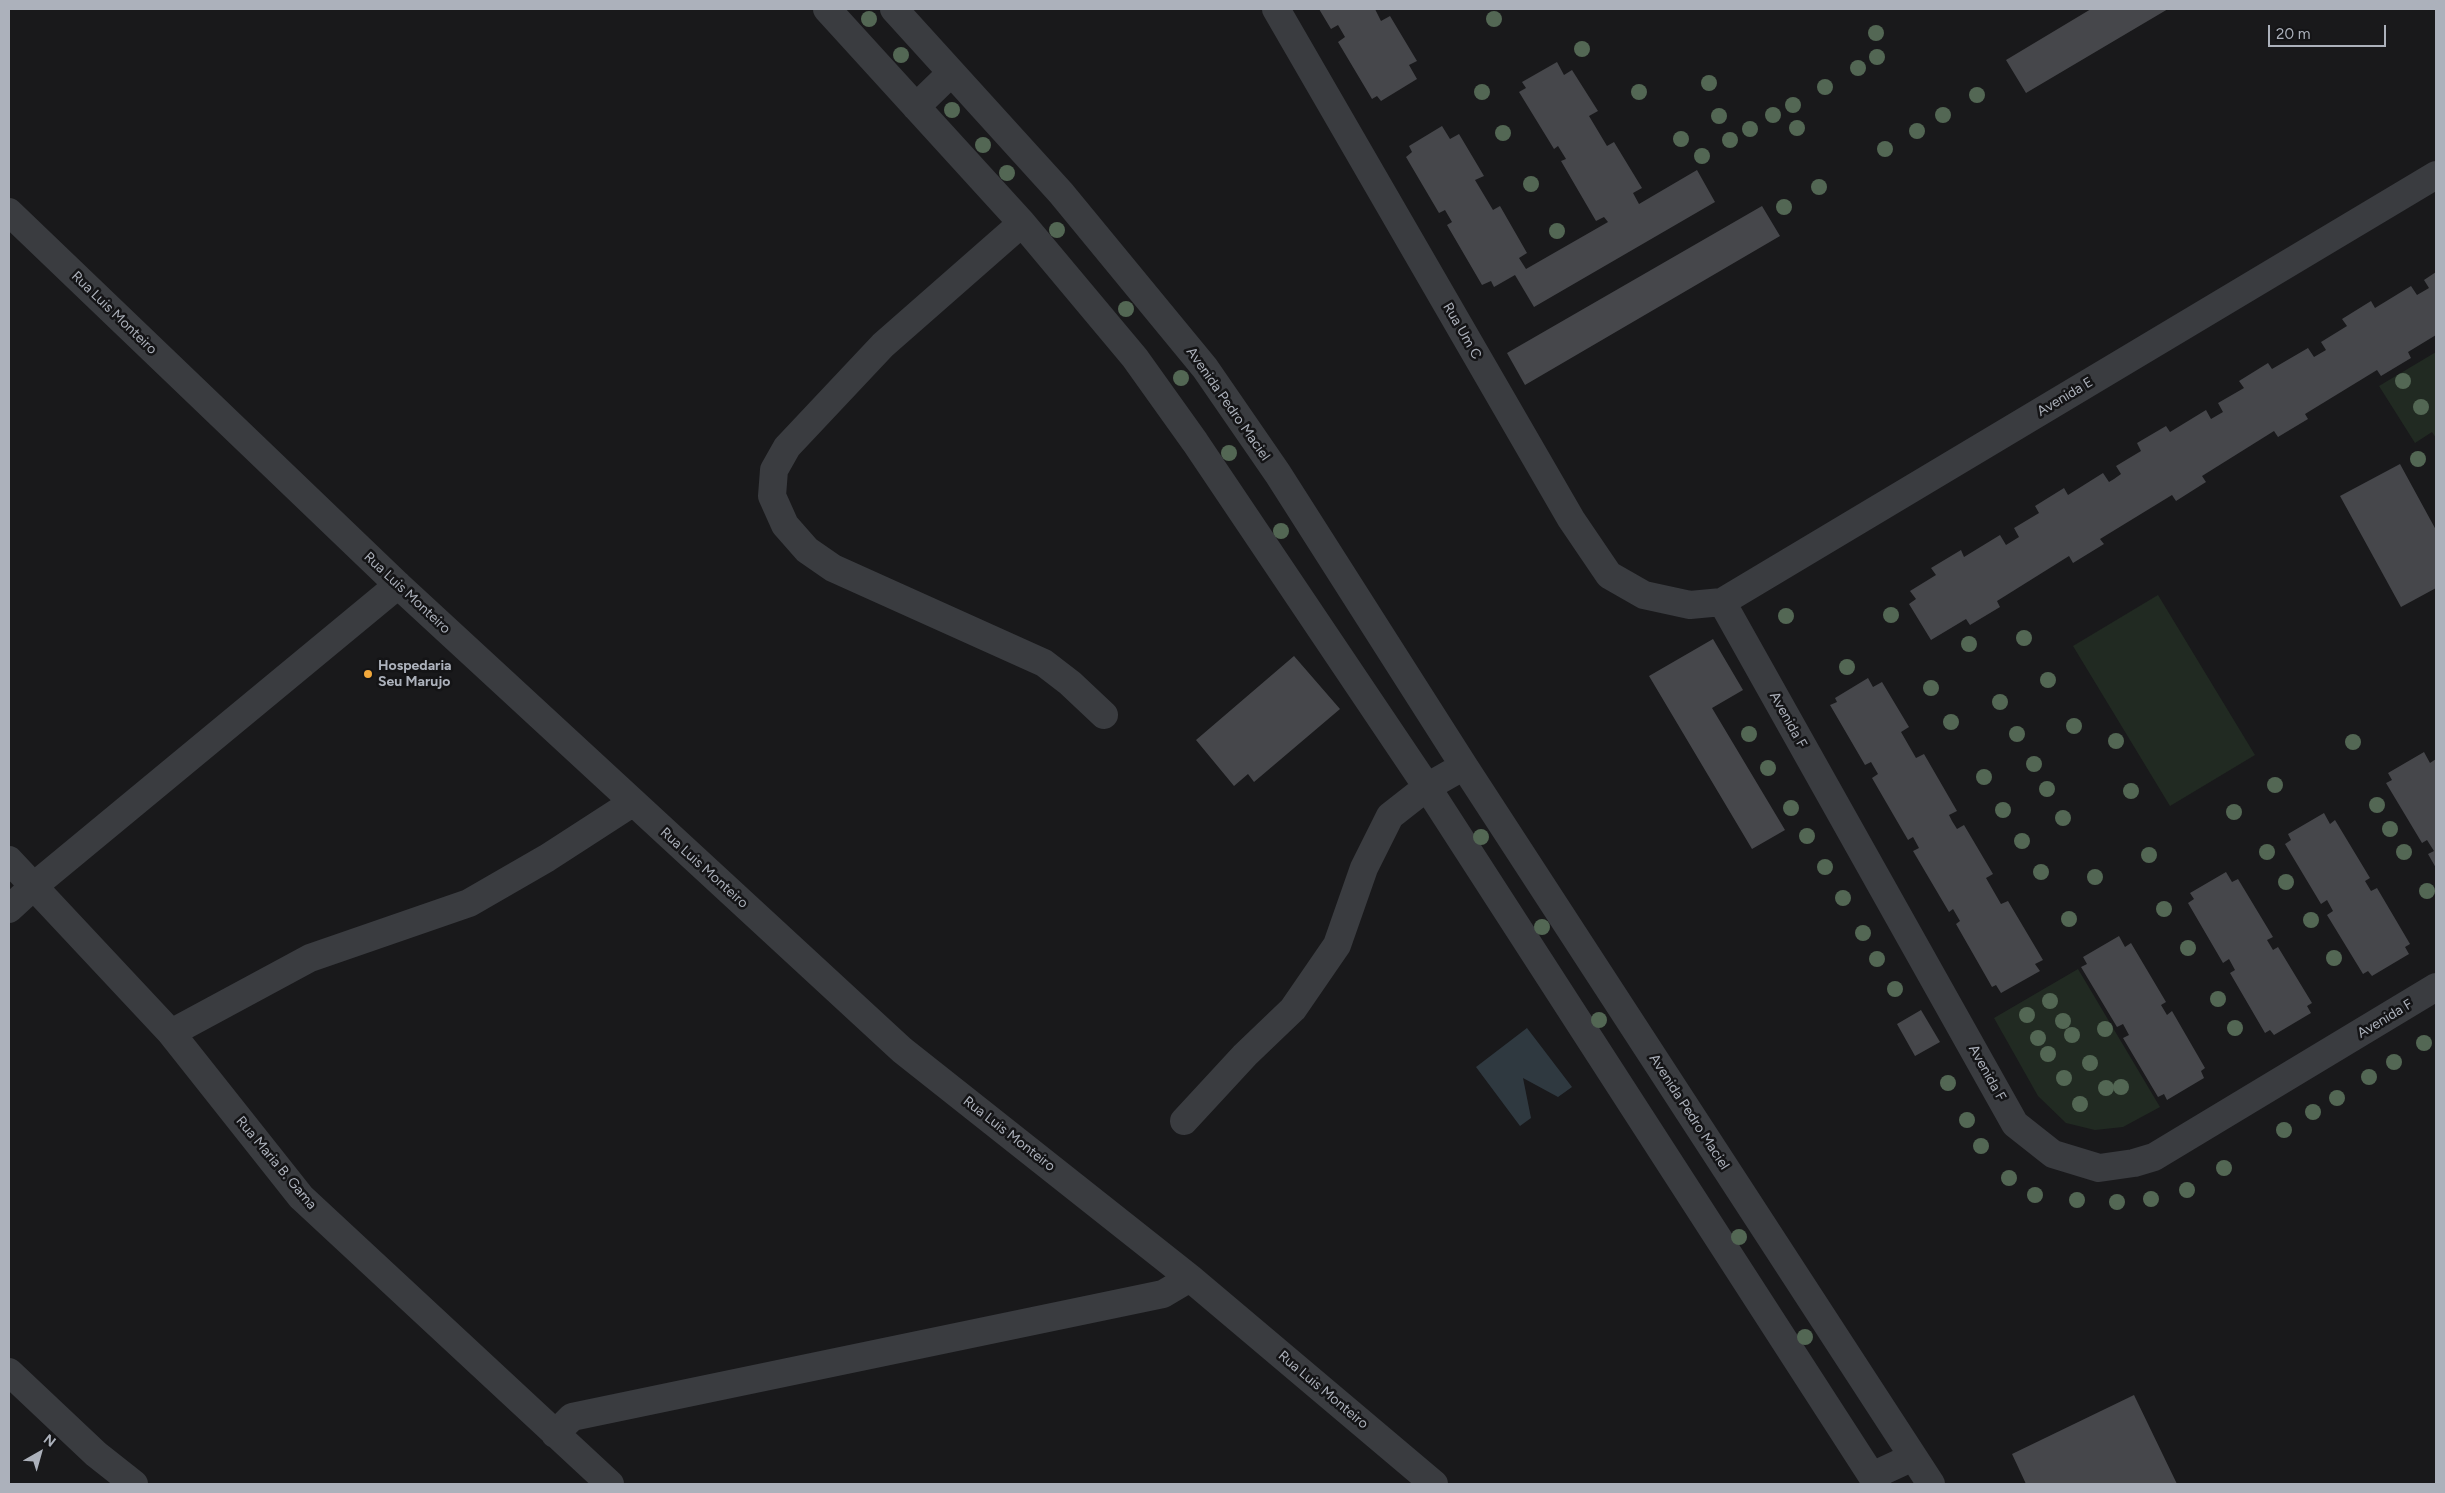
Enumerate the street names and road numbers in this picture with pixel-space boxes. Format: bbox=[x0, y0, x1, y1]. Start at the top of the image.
street label: Rua Luis Monteiro bbox=[68, 268, 160, 358]
street label: Rua Um C bbox=[1439, 300, 1485, 362]
street label: Avenida Pedro Maciel bbox=[1183, 344, 1273, 464]
street label: Avenida E bbox=[2034, 374, 2096, 420]
street label: Rua Luis Monteiro bbox=[360, 549, 454, 637]
street label: Avenida F bbox=[1766, 689, 1810, 751]
street label: Rua Luis Monteiro bbox=[657, 824, 751, 912]
street label: Avenida F bbox=[2354, 996, 2416, 1042]
street label: Avenida F bbox=[1965, 1042, 2009, 1104]
street label: Avenida Pedro Maciel bbox=[1645, 1051, 1733, 1173]
street label: Rua Luis Monteiro bbox=[960, 1093, 1058, 1175]
street label: Rua Maria B. Gama bbox=[232, 1113, 320, 1213]
street label: Rua Luis Monteiro bbox=[1275, 1347, 1371, 1433]

